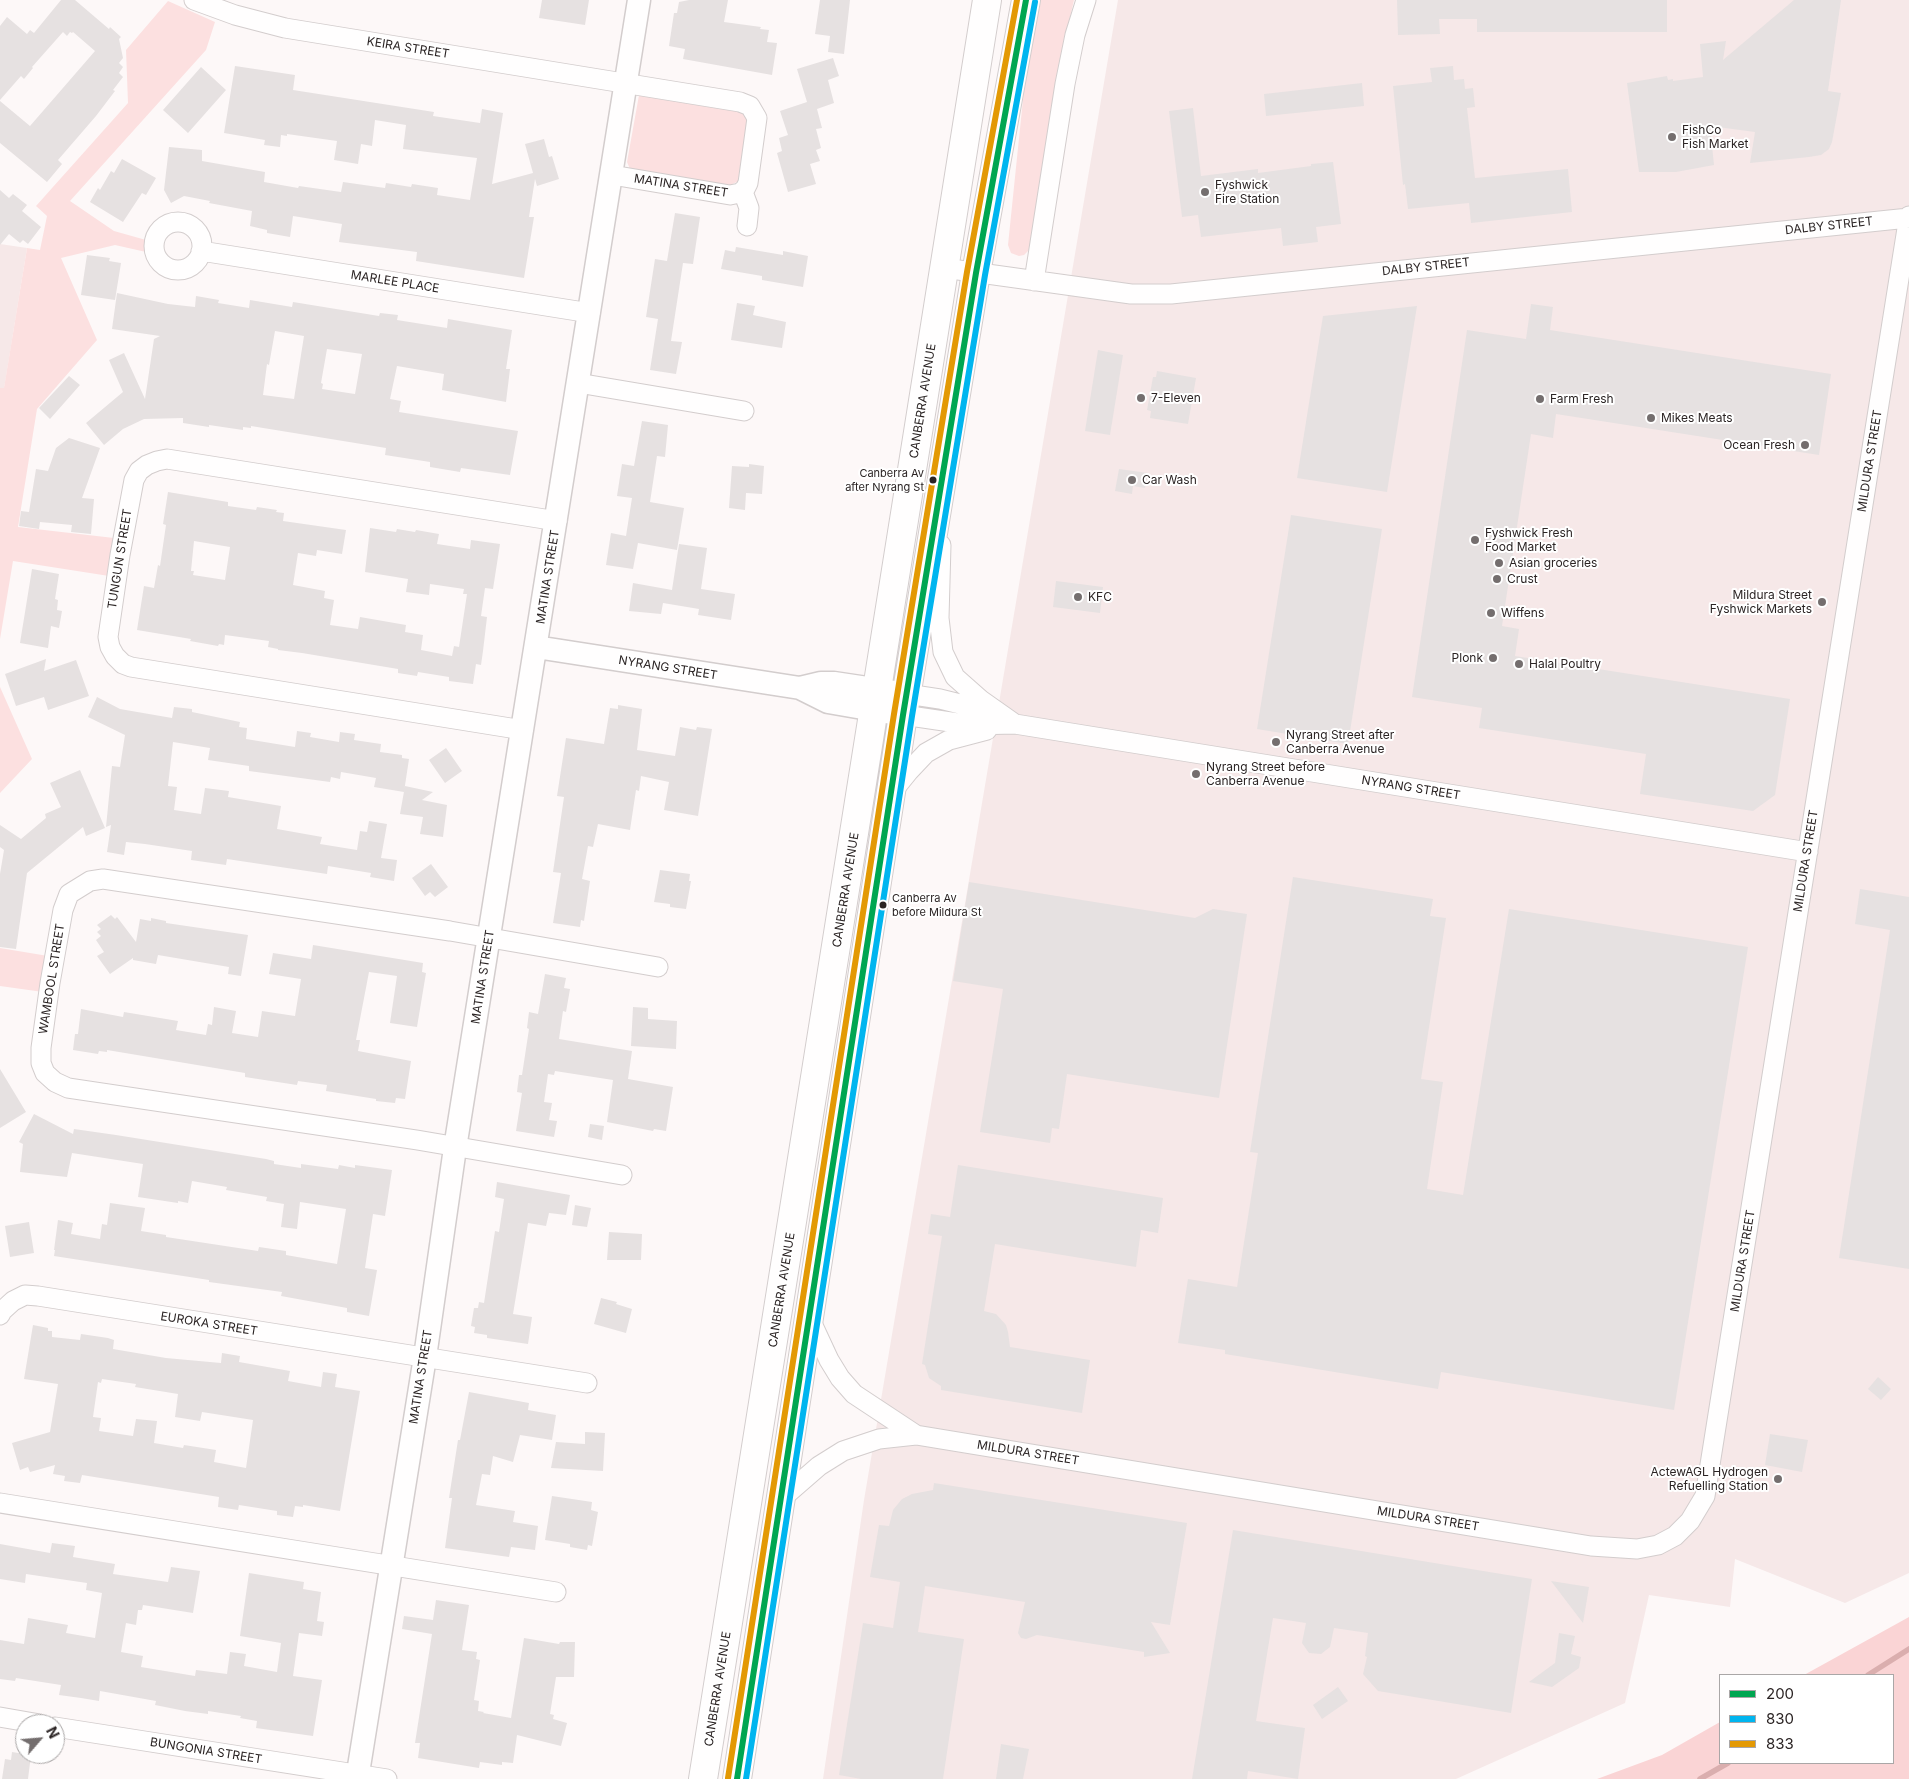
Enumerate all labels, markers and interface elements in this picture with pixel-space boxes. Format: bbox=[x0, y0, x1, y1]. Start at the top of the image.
street label: KEIRA STREET bbox=[366, 34, 450, 62]
place label: FishCo Fish Market bbox=[1682, 123, 1748, 151]
marker: FishCo Fish Market bbox=[1666, 131, 1678, 143]
street label: MATINA STREET bbox=[633, 171, 729, 201]
place label: Fyshwick Fire Station bbox=[1215, 178, 1279, 206]
marker: Fyshwick Fire Station bbox=[1199, 186, 1211, 198]
street label: DALBY STREET bbox=[1784, 214, 1874, 238]
street label: DALBY STREET bbox=[1381, 255, 1471, 279]
street label: MARLEE PLACE bbox=[350, 268, 440, 296]
street label: CANBERRA AVENUE bbox=[907, 343, 939, 459]
place label: 7-Eleven bbox=[1151, 391, 1201, 405]
marker: 7-Eleven bbox=[1135, 392, 1147, 404]
place label: Farm Fresh bbox=[1550, 392, 1614, 406]
marker: Farm Fresh bbox=[1534, 393, 1546, 405]
street label: MILDURA STREET bbox=[1855, 409, 1885, 513]
place label: Mikes Meats bbox=[1661, 411, 1733, 425]
marker: Mikes Meats bbox=[1645, 412, 1657, 424]
place label: Ocean Fresh bbox=[1723, 438, 1795, 452]
marker: Ocean Fresh bbox=[1799, 439, 1811, 451]
place label: Canberra Av after Nyrang St bbox=[845, 467, 924, 493]
place label: Car Wash bbox=[1142, 473, 1197, 487]
marker: Car Wash bbox=[1126, 474, 1138, 486]
marker: Canberra Av after Nyrang St bbox=[928, 475, 938, 485]
street label: TUNGUN STREET bbox=[105, 508, 135, 610]
place label: Fyshwick Fresh Food Market bbox=[1485, 526, 1573, 554]
street label: MATINA STREET bbox=[533, 529, 563, 625]
marker: Fyshwick Fresh Food Market bbox=[1469, 534, 1481, 546]
place label: Asian groceries bbox=[1509, 556, 1597, 570]
marker: Asian groceries bbox=[1493, 557, 1505, 569]
place label: Crust bbox=[1507, 572, 1538, 586]
marker: Crust bbox=[1491, 573, 1503, 585]
place label: Mildura Street Fyshwick Markets bbox=[1710, 588, 1812, 616]
place label: KFC bbox=[1088, 590, 1112, 604]
marker: KFC bbox=[1072, 591, 1084, 603]
marker: Mildura Street Fyshwick Markets bbox=[1816, 596, 1828, 608]
place label: Wiffens bbox=[1501, 606, 1544, 620]
marker: Wiffens bbox=[1485, 607, 1497, 619]
place label: Plonk bbox=[1452, 651, 1483, 665]
marker: Plonk bbox=[1487, 652, 1499, 664]
street label: NYRANG STREET bbox=[618, 653, 718, 683]
place label: Halal Poultry bbox=[1529, 657, 1601, 671]
marker: Halal Poultry bbox=[1513, 658, 1525, 670]
place label: Nyrang Street after Canberra Avenue bbox=[1286, 728, 1394, 756]
marker: Nyrang Street after Canberra Avenue bbox=[1270, 736, 1282, 748]
place label: Nyrang Street before Canberra Avenue bbox=[1206, 760, 1325, 788]
marker: Nyrang Street before Canberra Avenue bbox=[1190, 768, 1202, 780]
street label: NYRANG STREET bbox=[1361, 773, 1461, 803]
street label: MILDURA STREET bbox=[1791, 809, 1821, 913]
street label: CANBERRA AVENUE bbox=[830, 832, 862, 948]
place label: Canberra Av before Mildura St bbox=[892, 892, 982, 918]
marker: Canberra Av before Mildura St bbox=[878, 900, 888, 910]
street label: WAMBOOL STREET bbox=[36, 923, 68, 1035]
street label: MATINA STREET bbox=[468, 929, 498, 1025]
street label: MILDURA STREET bbox=[1728, 1209, 1758, 1313]
street label: CANBERRA AVENUE bbox=[766, 1232, 798, 1348]
street label: EUROKA STREET bbox=[159, 1309, 259, 1339]
street label: MATINA STREET bbox=[406, 1329, 436, 1425]
street label: MILDURA STREET bbox=[976, 1438, 1080, 1468]
place label: ActewAGL Hydrogen Refuelling Station bbox=[1650, 1465, 1768, 1493]
marker: ActewAGL Hydrogen Refuelling Station bbox=[1772, 1473, 1784, 1485]
street label: MILDURA STREET bbox=[1376, 1504, 1480, 1534]
street label: CANBERRA AVENUE bbox=[702, 1631, 734, 1747]
legend bbox=[1719, 1674, 1894, 1764]
text: 200 bbox=[1766, 1684, 1794, 1703]
text: 830 bbox=[1766, 1709, 1794, 1728]
north arrow bbox=[15, 1714, 65, 1764]
text: N bbox=[43, 1724, 63, 1741]
text: 833 bbox=[1766, 1734, 1794, 1753]
street label: BUNGONIA STREET bbox=[149, 1735, 263, 1767]

